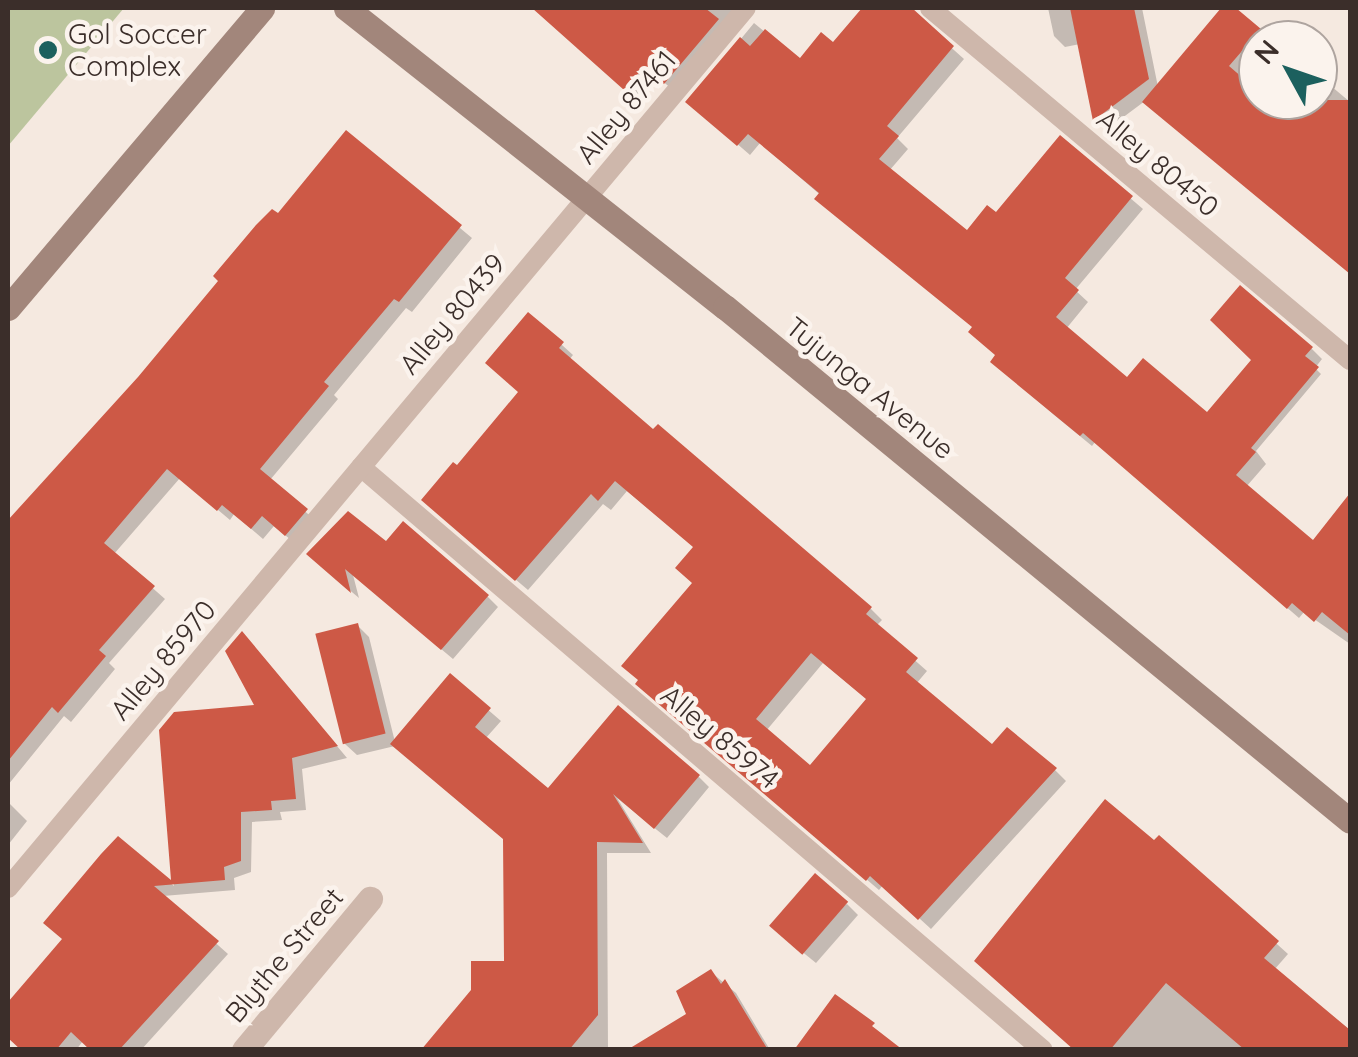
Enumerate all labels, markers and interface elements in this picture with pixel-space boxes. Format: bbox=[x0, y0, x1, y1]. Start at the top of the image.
place label: Gol Soccer Complex bbox=[68, 17, 207, 83]
north arrow bbox=[1238, 20, 1338, 120]
text: N bbox=[1246, 33, 1286, 71]
marker: Gol Soccer Complex bbox=[37, 39, 59, 61]
street label: Alley 87461 bbox=[569, 44, 683, 170]
street label: Alley 80450 bbox=[1090, 102, 1226, 224]
street label: Alley 80439 bbox=[392, 247, 512, 381]
street label: Tujunga Avenue bbox=[779, 310, 961, 466]
street label: Alley 85970 bbox=[103, 593, 223, 727]
street label: Alley 85974 bbox=[654, 678, 786, 796]
street label: Blythe Street bbox=[218, 881, 350, 1029]

